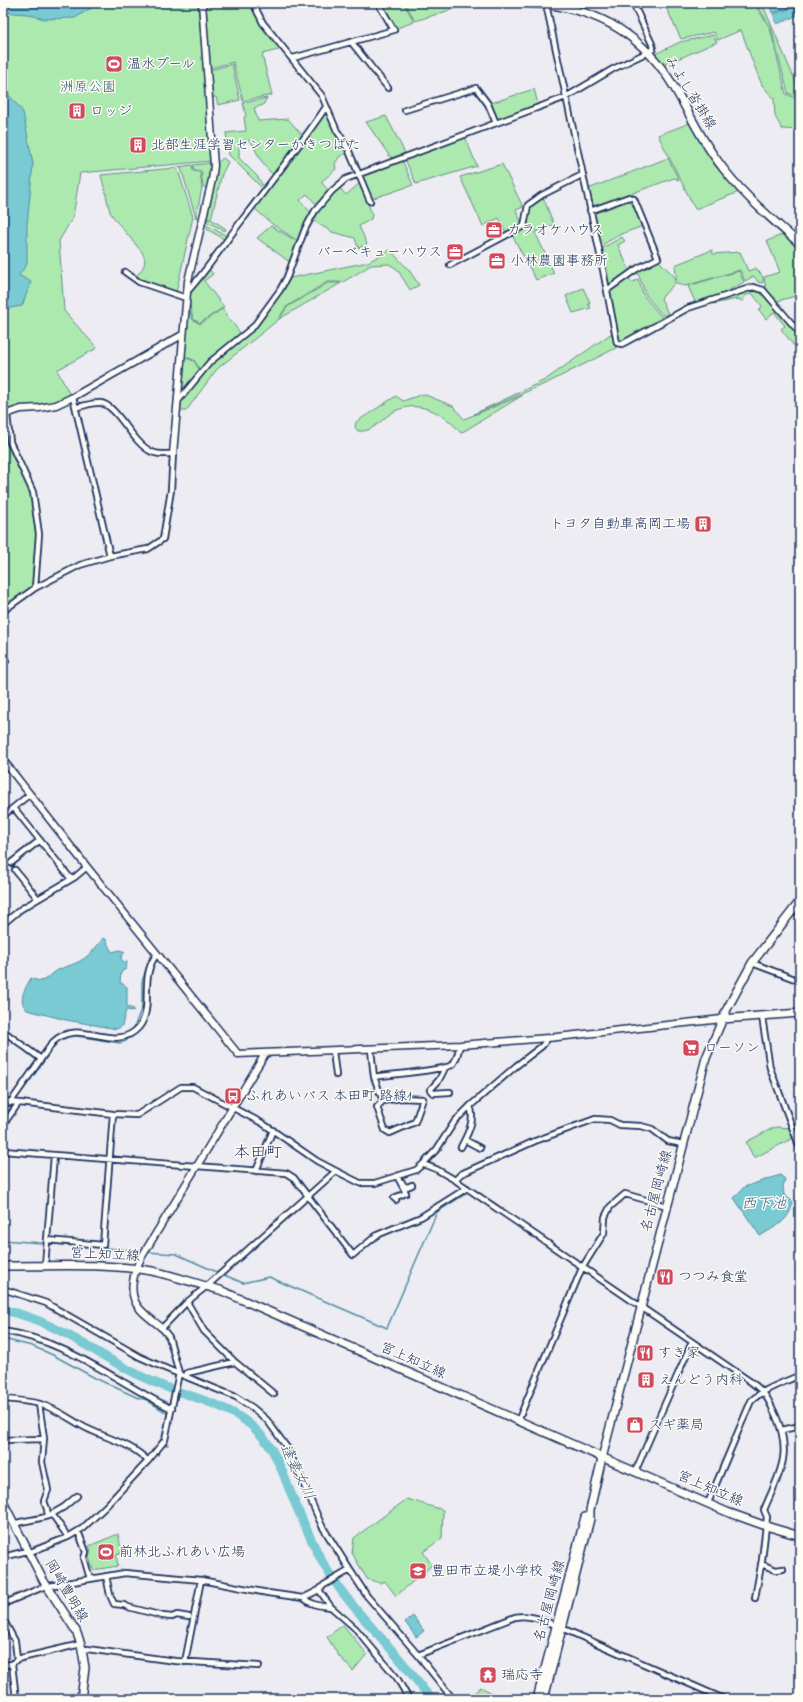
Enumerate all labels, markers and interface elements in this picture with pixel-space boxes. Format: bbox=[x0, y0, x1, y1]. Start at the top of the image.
street label: みよし沓掛線 bbox=[659, 52, 721, 134]
sports icon: 温水プール bbox=[104, 54, 124, 74]
place label: 温水プール bbox=[127, 54, 195, 75]
park label: 洲原公園 bbox=[60, 77, 116, 98]
building icon: ロッジ bbox=[67, 101, 87, 121]
place label: ロッジ bbox=[90, 101, 132, 122]
building icon: 北部生涯学習センターかきつばた bbox=[128, 135, 148, 155]
place label: 北部生涯学習センターかきつばた bbox=[151, 135, 360, 156]
office icon: カラオケハウス bbox=[484, 220, 504, 240]
place label: カラオケハウス bbox=[507, 220, 604, 241]
place label: バーベキューハウス bbox=[317, 242, 442, 263]
office icon: バーベキューハウス bbox=[445, 242, 465, 262]
office icon: 小林農園事務所 bbox=[487, 251, 507, 271]
place label: 小林農園事務所 bbox=[510, 251, 608, 272]
place label: トヨタ自動車高岡工場 bbox=[550, 514, 690, 535]
building icon: トヨタ自動車高岡工場 bbox=[693, 514, 713, 534]
supermarket icon: ローソン bbox=[681, 1038, 701, 1058]
place label: ローソン bbox=[704, 1038, 760, 1059]
bus stop icon: ふれあいバス 本田町 路線1 bbox=[223, 1086, 243, 1106]
place label: ふれあいバス 本田町 路線1 bbox=[246, 1086, 412, 1107]
district label: 本田町 bbox=[234, 1141, 282, 1165]
street label: 名古屋岡崎線 bbox=[636, 1148, 678, 1234]
water label: 西下池 bbox=[741, 1193, 787, 1215]
street label: 宮上知立線 bbox=[69, 1243, 141, 1267]
restaurant icon: つつみ食堂 bbox=[655, 1267, 675, 1287]
place label: つつみ食堂 bbox=[678, 1267, 748, 1288]
street label: 宮上知立線 bbox=[377, 1337, 449, 1385]
restaurant icon: すき家 bbox=[635, 1343, 655, 1363]
place label: すき家 bbox=[658, 1343, 700, 1364]
building icon: えんどう内科 bbox=[636, 1370, 656, 1390]
place label: えんどう内科 bbox=[659, 1370, 743, 1391]
shop icon: スギ薬局 bbox=[625, 1415, 645, 1435]
place label: スギ薬局 bbox=[648, 1415, 704, 1436]
water label: 逢妻女川 bbox=[274, 1440, 320, 1504]
street label: 宮上知立線 bbox=[674, 1466, 746, 1512]
sports icon: 前林北ふれあい広場 bbox=[96, 1542, 116, 1562]
place label: 前林北ふれあい広場 bbox=[119, 1542, 245, 1563]
street label: 岡崎豊明線 bbox=[39, 1556, 93, 1626]
street label: 名古屋岡崎線 bbox=[529, 1558, 571, 1644]
school or university icon: 豊田市立堤小学校 bbox=[408, 1561, 428, 1581]
place label: 豊田市立堤小学校 bbox=[431, 1561, 543, 1582]
temple icon: 瑞応寺 bbox=[478, 1665, 498, 1685]
place label: 瑞応寺 bbox=[501, 1665, 543, 1686]

